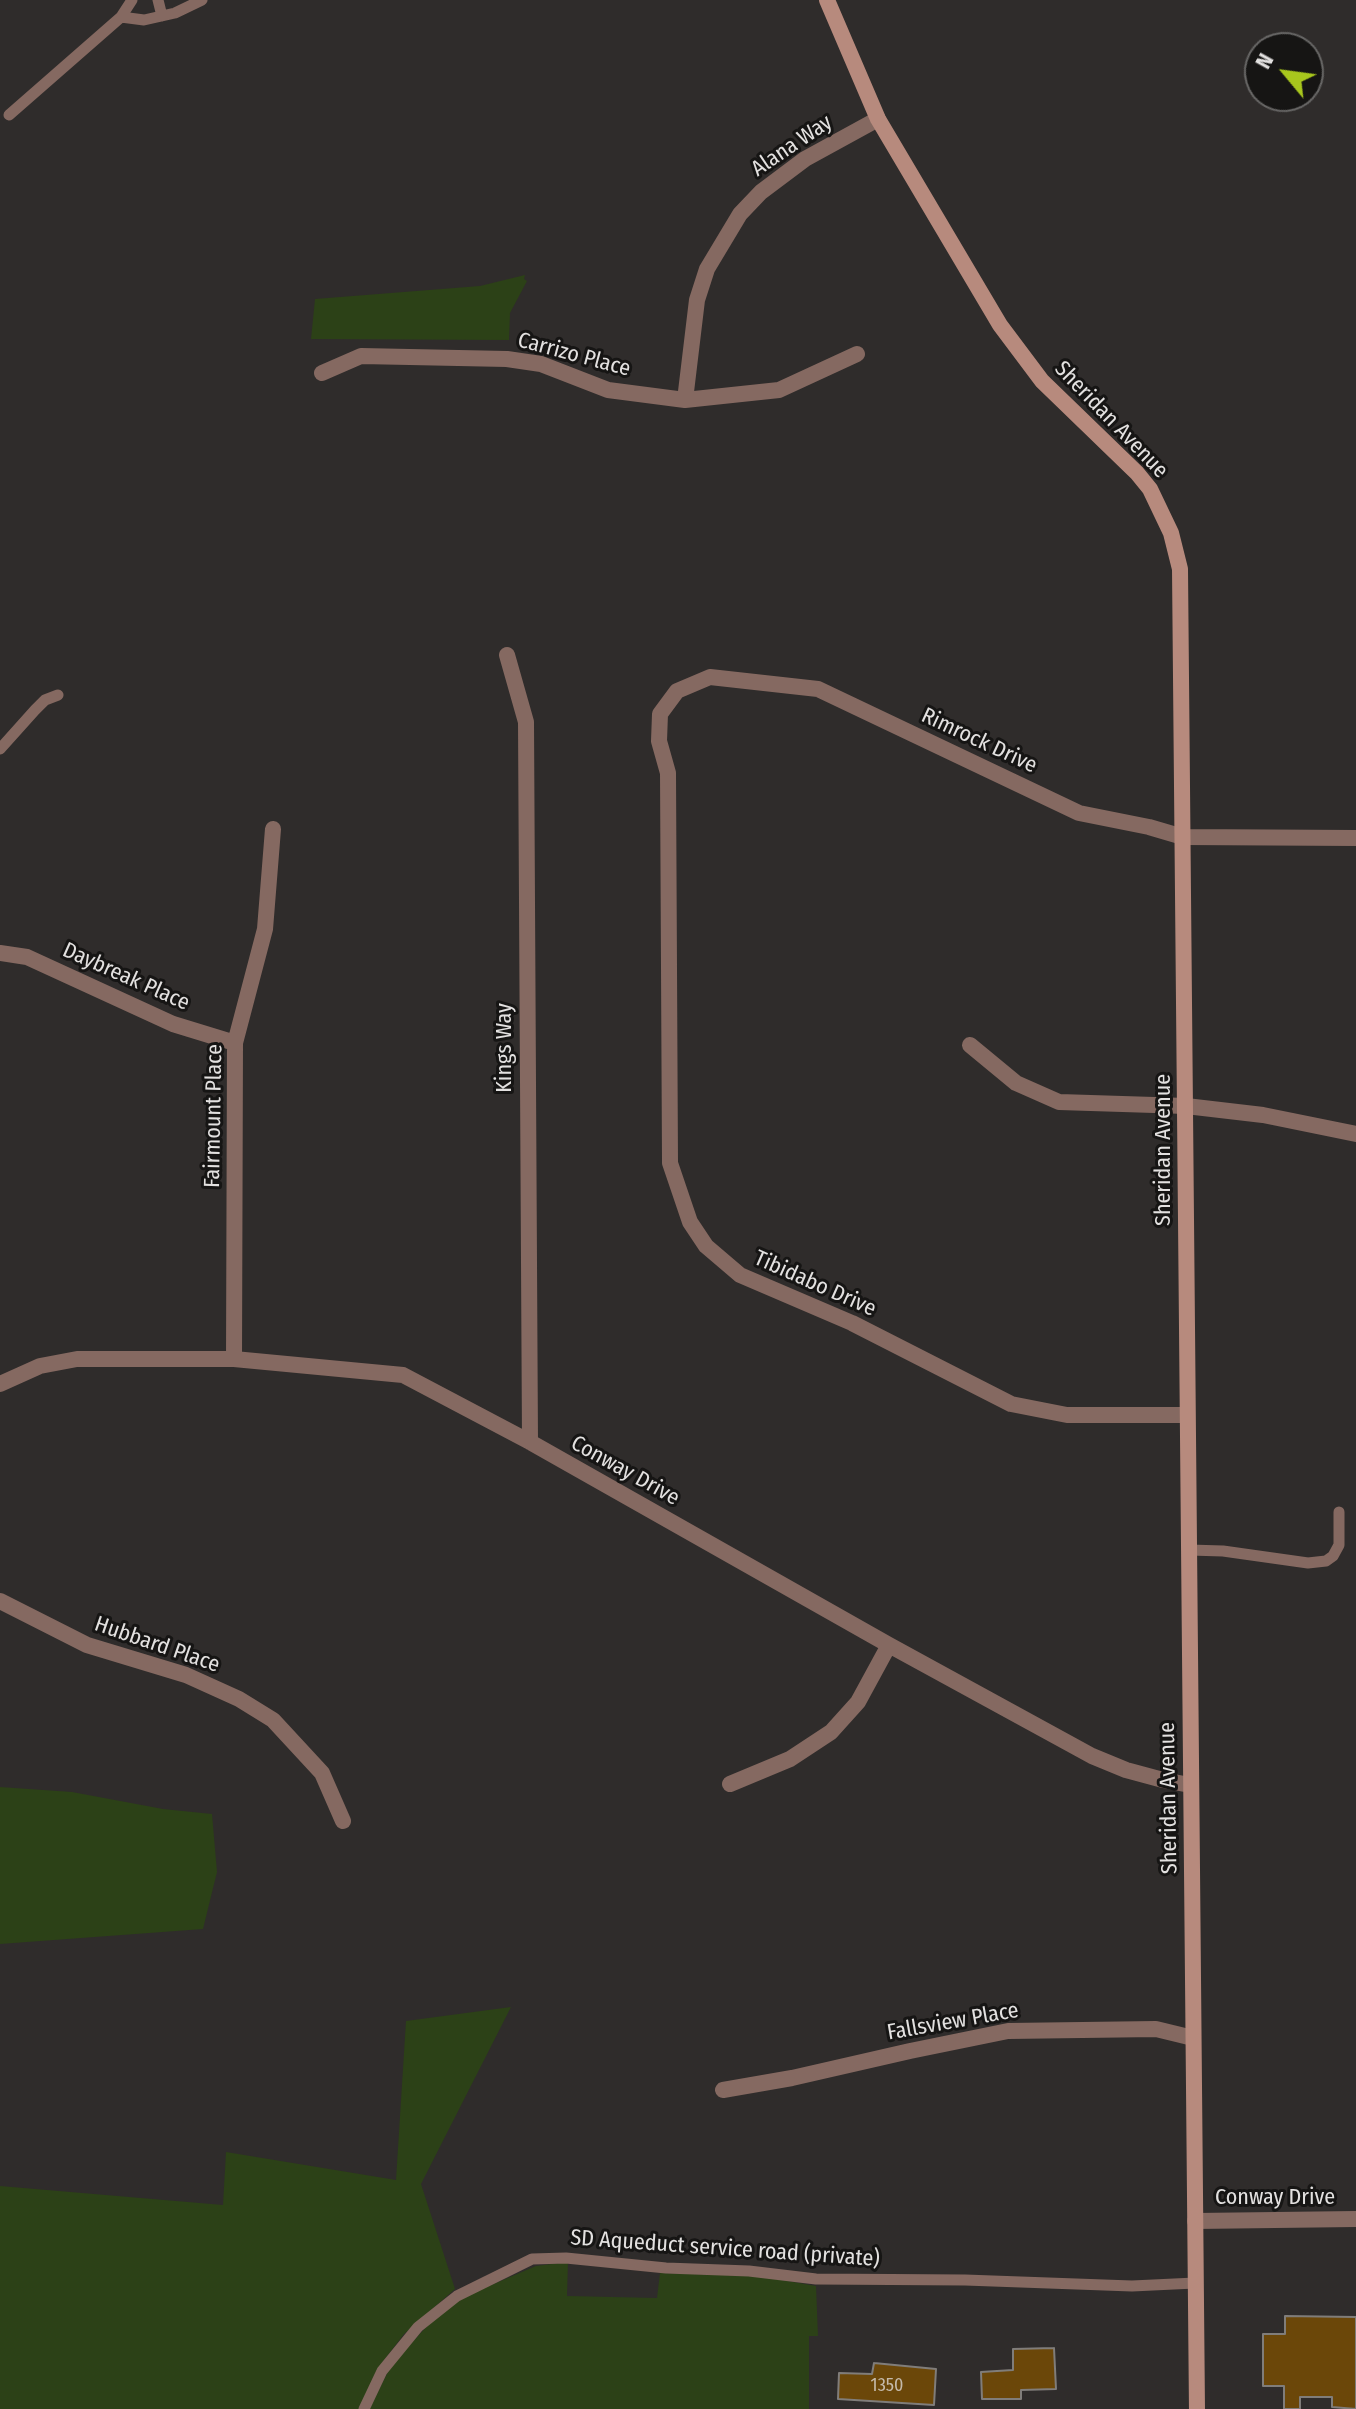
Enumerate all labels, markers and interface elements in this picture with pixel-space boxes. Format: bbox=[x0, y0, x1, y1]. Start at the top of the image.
north arrow bbox=[1244, 32, 1324, 112]
text: N bbox=[1249, 49, 1279, 73]
street label: Alana Way bbox=[747, 109, 837, 183]
street label: Carrizo Place bbox=[515, 327, 633, 383]
street label: Sheridan Avenue bbox=[1049, 356, 1173, 484]
street label: Rimrock Drive bbox=[917, 703, 1041, 779]
street label: Daybreak Place bbox=[58, 937, 194, 1017]
street label: Kings Way bbox=[492, 1003, 518, 1093]
street label: Fairmount Place bbox=[200, 1044, 228, 1188]
street label: Sheridan Avenue bbox=[1151, 1074, 1177, 1226]
street label: Tibidabo Drive bbox=[750, 1245, 880, 1323]
street label: Conway Drive bbox=[566, 1430, 684, 1512]
street label: Hubbard Place bbox=[91, 1611, 223, 1679]
street label: Sheridan Avenue bbox=[1154, 1722, 1184, 1874]
street label: Fallsview Place bbox=[885, 1997, 1021, 2047]
street label: Conway Drive bbox=[1215, 2185, 1335, 2211]
street label: SD Aqueduct service road (private) bbox=[569, 2225, 881, 2273]
house number: 1350 bbox=[871, 2375, 903, 2397]

